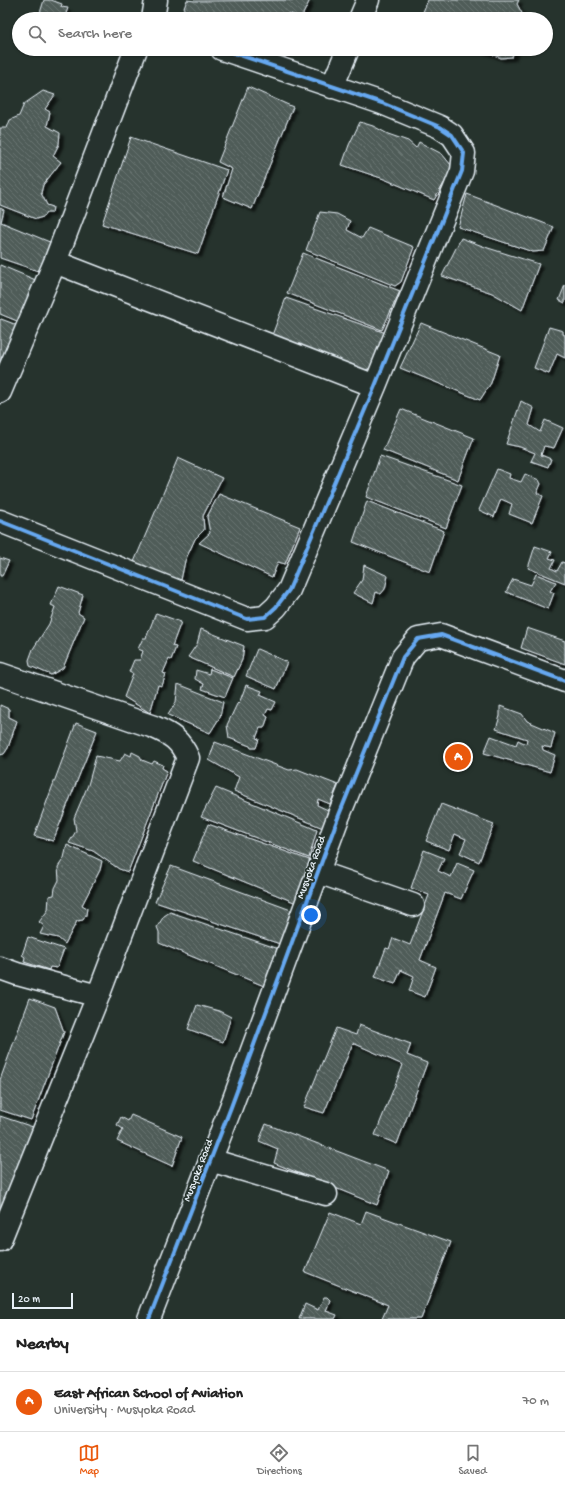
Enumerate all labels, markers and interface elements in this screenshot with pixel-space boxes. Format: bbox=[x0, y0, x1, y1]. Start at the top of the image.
search box bbox=[12, 12, 553, 56]
icon: search bbox=[26, 23, 48, 45]
text: Search here bbox=[58, 25, 132, 43]
pin: A bbox=[445, 742, 471, 772]
street label: Musyoka Road bbox=[295, 833, 329, 901]
your location bbox=[301, 905, 321, 925]
street label: Musyoka Road bbox=[182, 1136, 217, 1203]
scale bar bbox=[12, 1291, 73, 1310]
text: 20 m bbox=[18, 1294, 40, 1306]
text: Nearby bbox=[16, 1335, 69, 1355]
text: East African School of Aviation bbox=[54, 1385, 243, 1403]
text: A bbox=[25, 1394, 33, 1409]
text: 70 m bbox=[523, 1394, 549, 1409]
text: University · Musyoka Road bbox=[54, 1403, 195, 1418]
tab: Map bbox=[78, 1442, 100, 1478]
tab: Directions bbox=[257, 1442, 302, 1478]
tab: Saved bbox=[458, 1442, 487, 1478]

